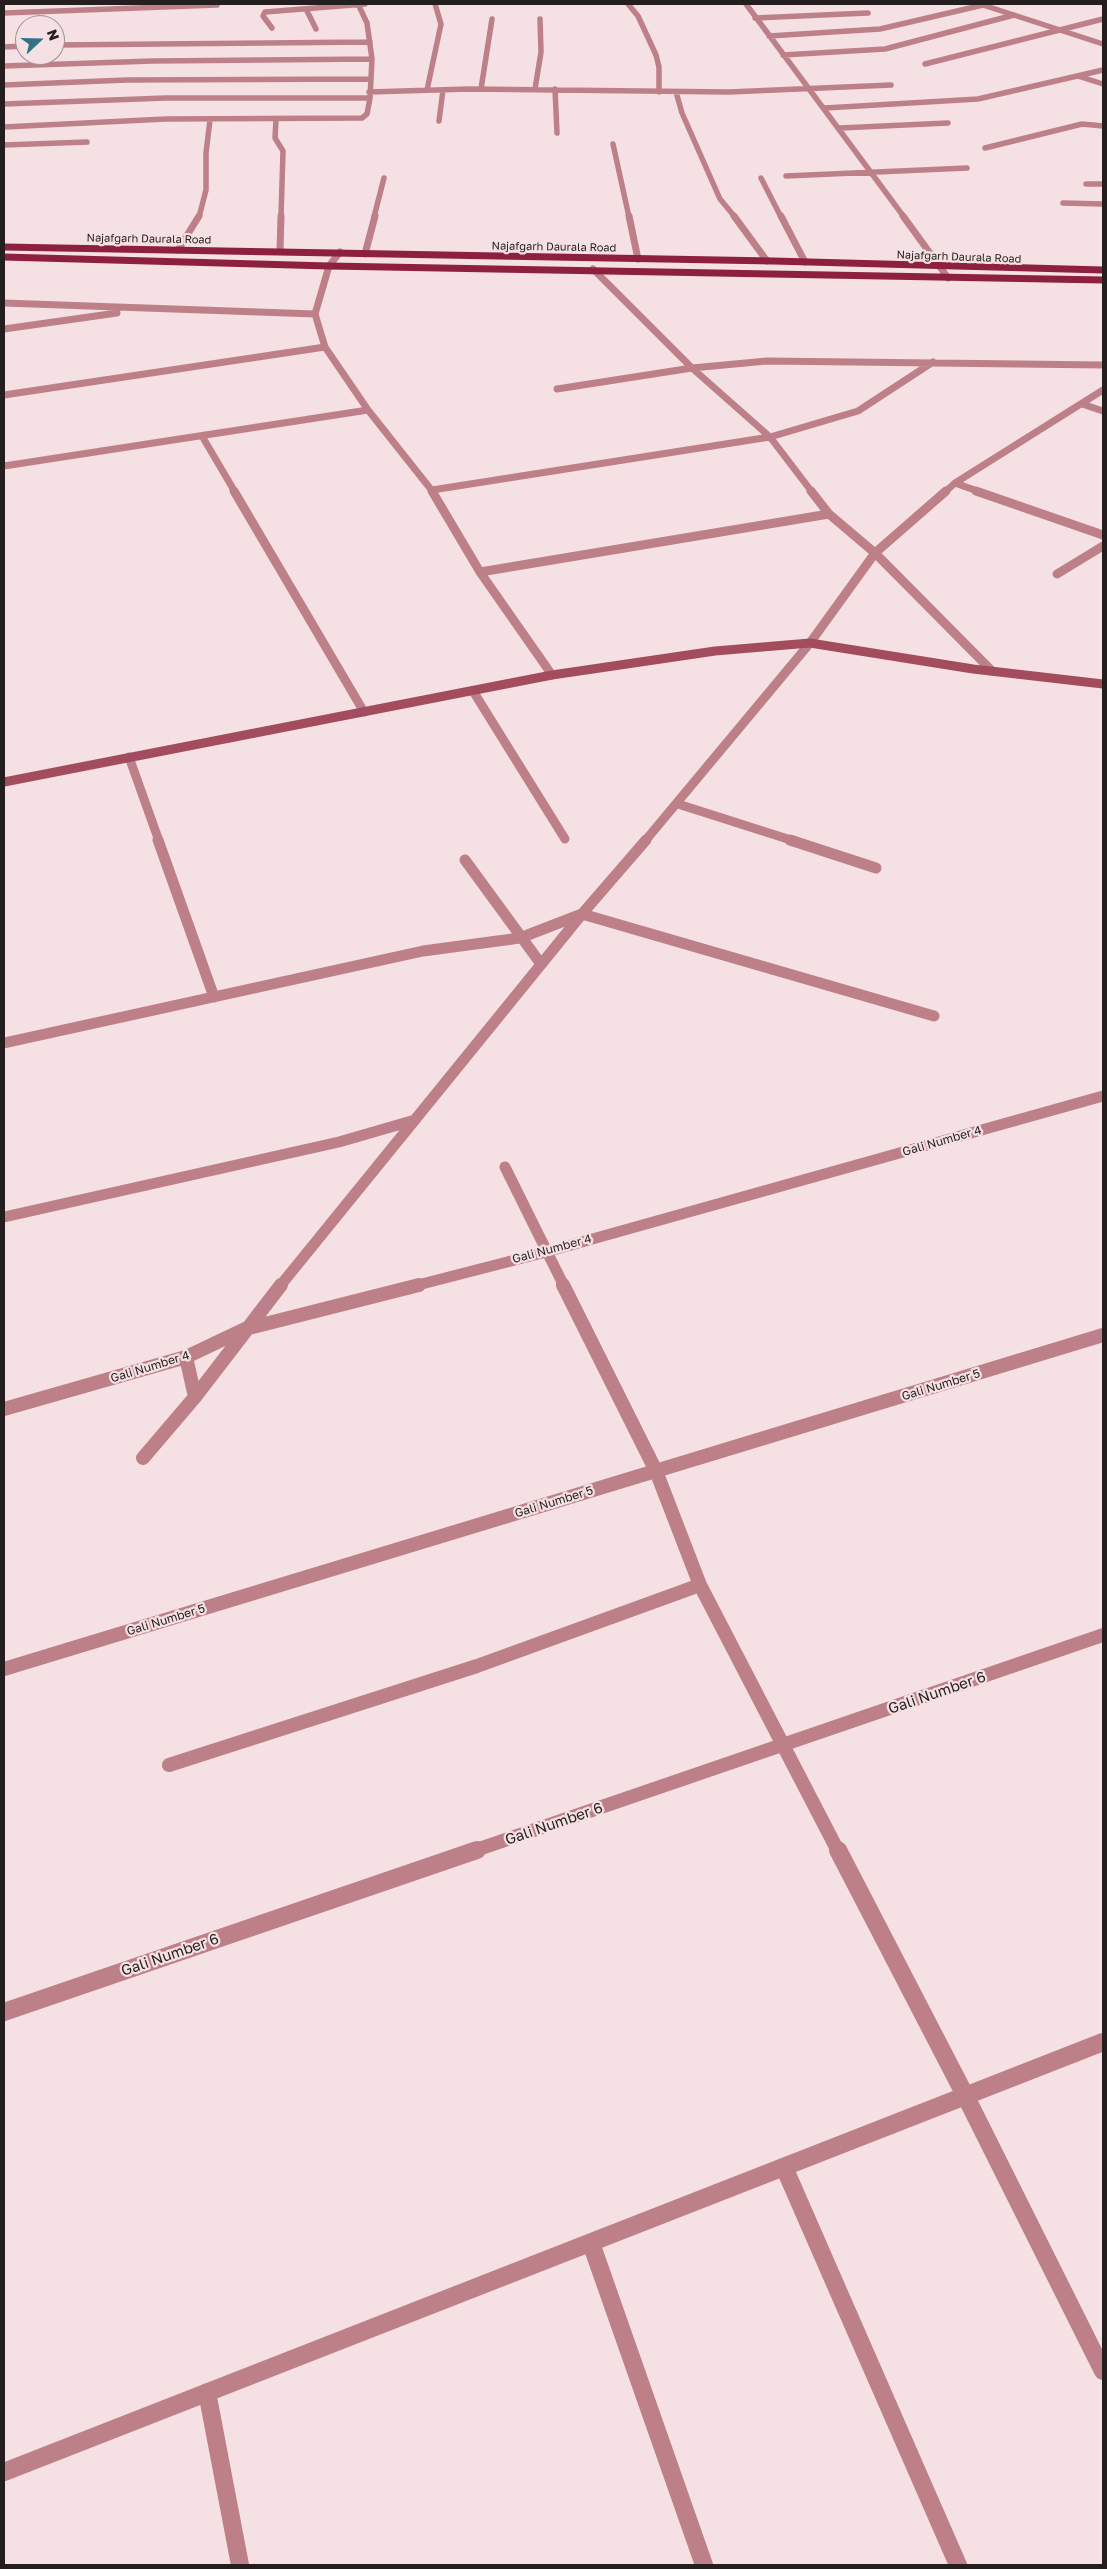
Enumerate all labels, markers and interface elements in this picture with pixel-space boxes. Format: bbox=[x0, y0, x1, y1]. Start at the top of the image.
north arrow bbox=[15, 15, 65, 65]
text: N bbox=[44, 27, 63, 43]
street label: Najafgarh Daurala Road bbox=[86, 231, 212, 247]
street label: Najafgarh Daurala Road bbox=[491, 239, 617, 255]
street label: Najafgarh Daurala Road bbox=[896, 248, 1022, 266]
street label: Gali Number 4 bbox=[901, 1123, 983, 1159]
street label: Gali Number 4 bbox=[511, 1231, 593, 1267]
street label: Gali Number 4 bbox=[109, 1348, 191, 1386]
street label: Gali Number 5 bbox=[900, 1366, 982, 1404]
street label: Gali Number 5 bbox=[513, 1483, 595, 1521]
street label: Gali Number 5 bbox=[125, 1601, 207, 1639]
street label: Gali Number 6 bbox=[886, 1668, 988, 1718]
street label: Gali Number 6 bbox=[503, 1799, 605, 1849]
street label: Gali Number 6 bbox=[119, 1930, 221, 1980]

